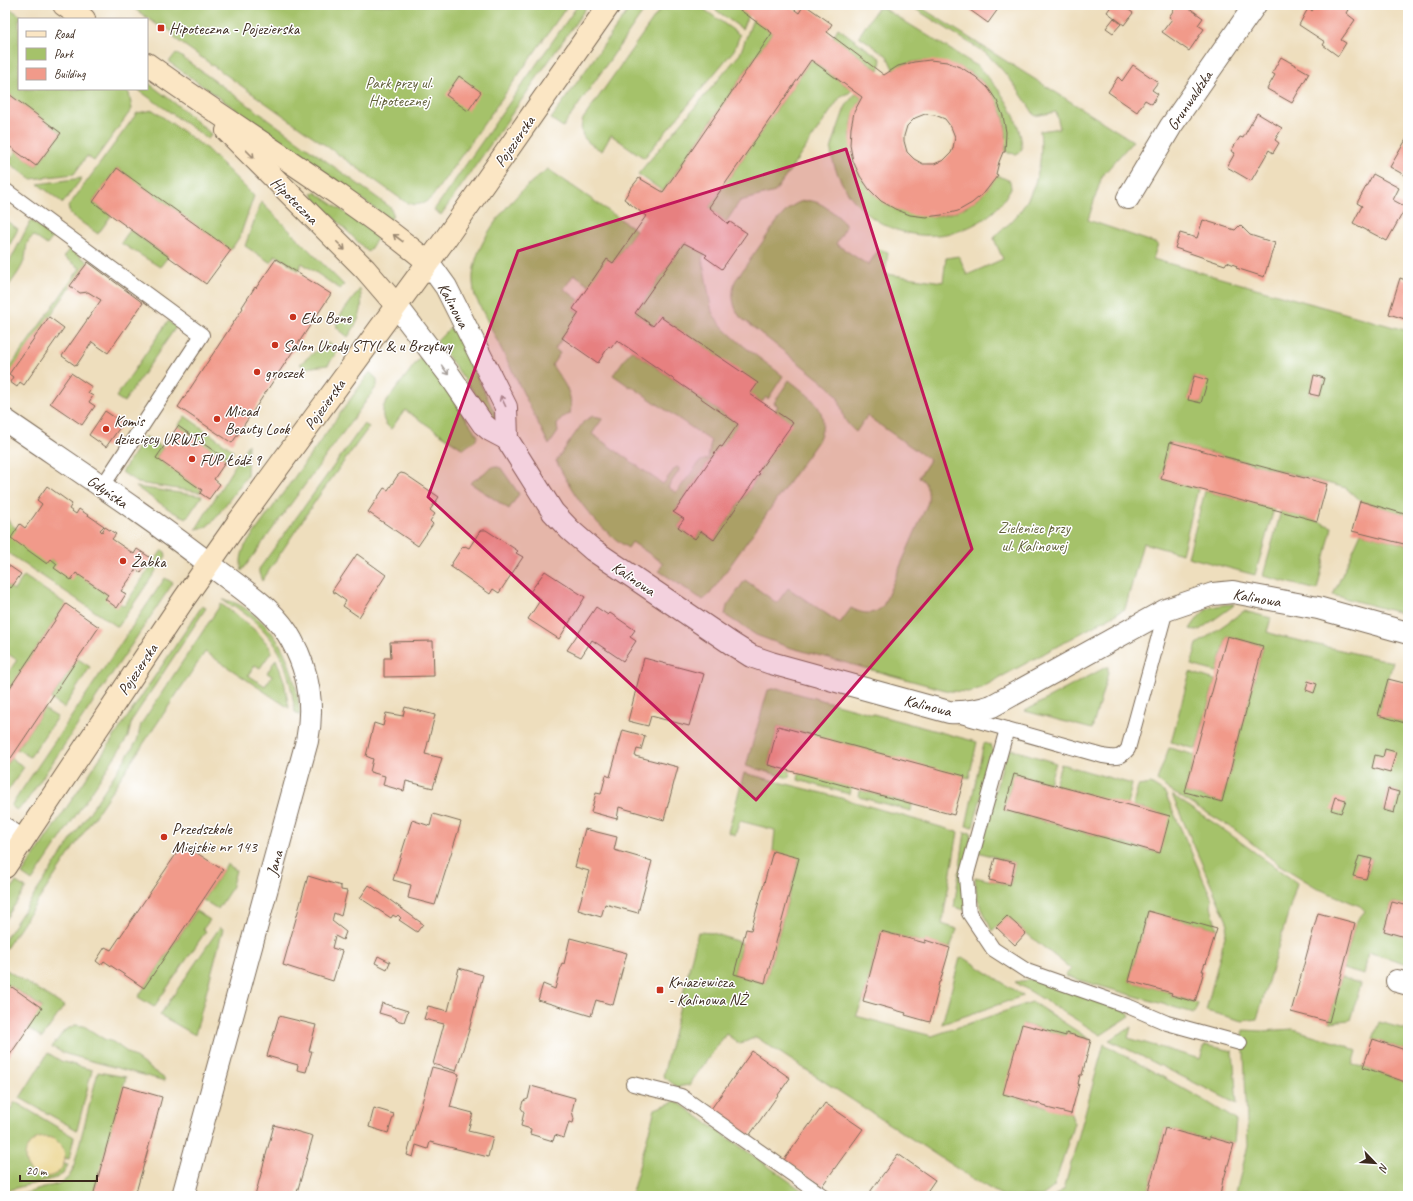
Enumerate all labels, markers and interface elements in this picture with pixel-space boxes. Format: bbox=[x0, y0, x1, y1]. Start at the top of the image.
legend bbox=[18, 18, 148, 90]
place label: Hipoteczna - Pojezierska bbox=[169, 19, 301, 39]
marker: Hipoteczna - Pojezierska bbox=[156, 23, 166, 33]
text: Road bbox=[54, 26, 76, 42]
text: Park bbox=[54, 46, 75, 62]
text: Building bbox=[54, 66, 86, 82]
street label: Grunwaldzka bbox=[1163, 66, 1218, 134]
park label: Park przy ul. Hipotecznej bbox=[365, 73, 434, 111]
street label: Pojezierska bbox=[490, 111, 540, 171]
one-way arrow bbox=[245, 149, 254, 159]
street label: Hipoteczna bbox=[266, 173, 323, 230]
one-way arrow bbox=[392, 234, 403, 242]
one-way arrow bbox=[337, 241, 346, 251]
street label: Kalinowa bbox=[433, 280, 474, 332]
place label: Eko Bene bbox=[301, 308, 353, 328]
marker: Eko Bene bbox=[288, 312, 298, 322]
place label: Salon Urody STYL & u Brzytwy bbox=[283, 336, 453, 356]
marker: Salon Urody STYL & u Brzytwy bbox=[270, 340, 280, 350]
place label: groszek bbox=[265, 363, 305, 383]
one-way arrow bbox=[441, 364, 449, 375]
marker: groszek bbox=[252, 367, 262, 377]
street label: Pojezierska bbox=[300, 374, 351, 434]
one-way arrow bbox=[499, 395, 506, 407]
place label: Micad Beauty Look bbox=[225, 401, 291, 439]
place label: Komis dziecięcy URWIS bbox=[114, 411, 207, 449]
marker: Micad Beauty Look bbox=[212, 414, 222, 424]
marker: Komis dziecięcy URWIS bbox=[101, 424, 111, 434]
place label: FUP Łódź 9 bbox=[200, 450, 263, 470]
marker: FUP Łódź 9 bbox=[187, 454, 197, 464]
street label: Gdyńska bbox=[83, 471, 132, 513]
park label: Zieleniec przy ul. Kalinowej bbox=[998, 518, 1072, 556]
place label: Żabka bbox=[131, 552, 167, 572]
marker: Żabka bbox=[118, 556, 128, 566]
street label: Kalinowa bbox=[608, 557, 660, 601]
street label: Kalinowa bbox=[1231, 584, 1283, 612]
street label: Pojezierska bbox=[113, 639, 163, 699]
street label: Kalinowa bbox=[902, 690, 954, 722]
place label: Przedszkole Miejskie nr 143 bbox=[172, 819, 259, 857]
marker: Przedszkole Miejskie nr 143 bbox=[159, 832, 169, 842]
street label: Jana bbox=[262, 847, 288, 879]
place label: Kniaziewicza - Kalinowa NŻ bbox=[668, 972, 750, 1010]
marker: Kniaziewicza - Kalinowa NŻ bbox=[655, 985, 665, 995]
north arrow bbox=[1355, 1143, 1395, 1183]
scale bar bbox=[20, 1157, 97, 1183]
text: N bbox=[1375, 1161, 1392, 1175]
text: 20 m bbox=[26, 1163, 48, 1179]

